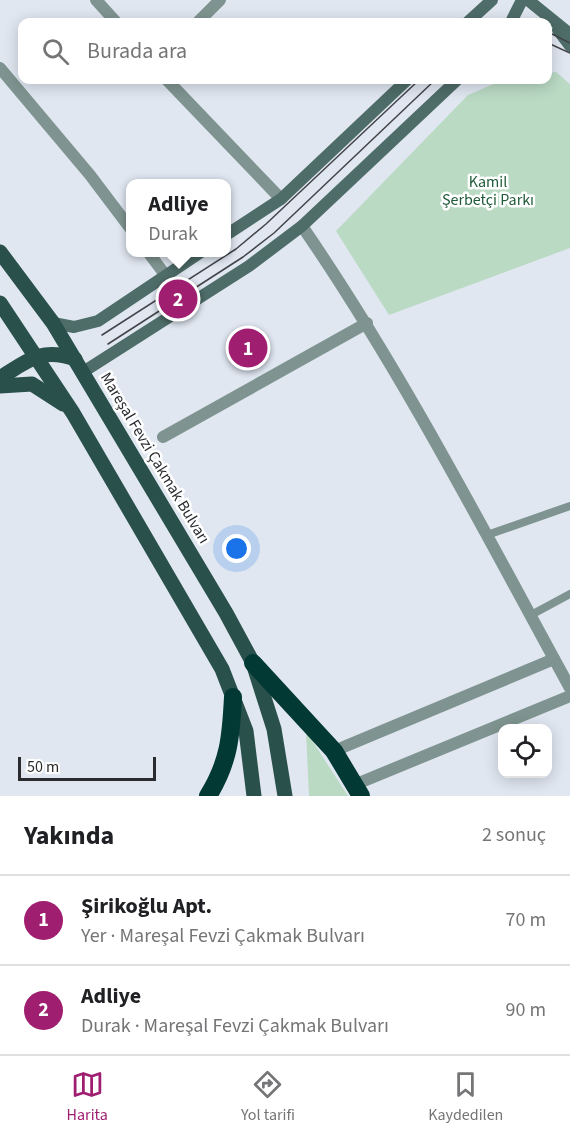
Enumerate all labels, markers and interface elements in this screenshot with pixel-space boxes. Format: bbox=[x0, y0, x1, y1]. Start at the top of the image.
search box bbox=[18, 18, 552, 84]
icon: search bbox=[39, 35, 72, 68]
text: Burada ara bbox=[87, 35, 187, 67]
park label: Kamil Şerbetçi Parkı bbox=[442, 171, 534, 211]
popup bbox=[126, 179, 231, 257]
text: Adliye bbox=[148, 188, 209, 220]
text: Durak bbox=[148, 220, 198, 248]
pin: 2 bbox=[158, 276, 198, 322]
pin: 1 bbox=[228, 326, 268, 370]
street label: Mareşal Fevzi Çakmak Bulvarı bbox=[95, 368, 215, 548]
your location bbox=[222, 534, 251, 563]
map controls bbox=[498, 724, 552, 778]
button: locate bbox=[498, 724, 552, 778]
scale bar bbox=[18, 754, 156, 782]
text: 50 m bbox=[27, 756, 59, 778]
text: Yakında bbox=[24, 817, 114, 854]
text: 2 sonuç bbox=[482, 821, 546, 849]
text: Şirikoğlu Apt. bbox=[81, 890, 212, 922]
text: 1 bbox=[38, 906, 49, 934]
text: 70 m bbox=[506, 906, 546, 934]
text: Yer · Mareşal Fevzi Çakmak Bulvarı bbox=[81, 922, 365, 950]
text: Adliye bbox=[81, 980, 141, 1012]
text: 2 bbox=[38, 996, 49, 1024]
text: 90 m bbox=[506, 996, 546, 1024]
text: Durak · Mareşal Fevzi Çakmak Bulvarı bbox=[81, 1012, 389, 1040]
tab: Harita bbox=[67, 1068, 108, 1126]
tab: Yol tarifi bbox=[241, 1068, 295, 1126]
tab: Kaydedilen bbox=[428, 1068, 503, 1126]

